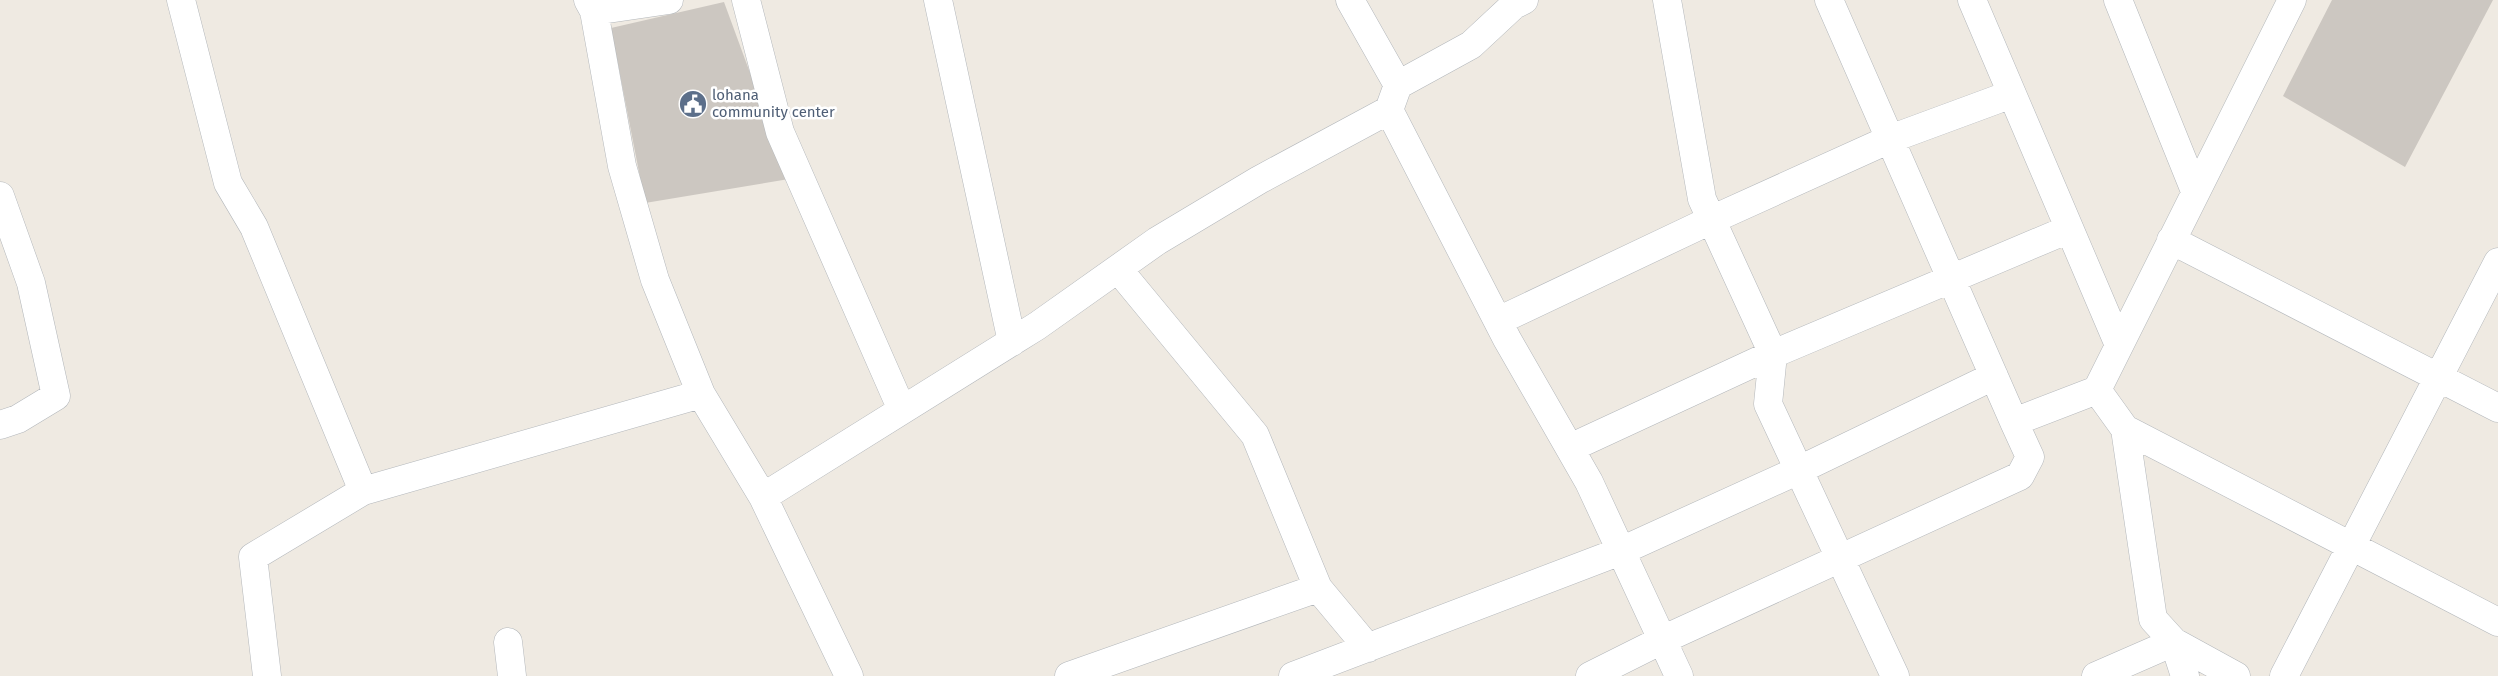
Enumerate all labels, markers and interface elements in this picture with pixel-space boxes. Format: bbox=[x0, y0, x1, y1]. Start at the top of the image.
place label: lohana community center bbox=[712, 86, 835, 121]
public building icon: lohana community center bbox=[678, 89, 708, 119]

